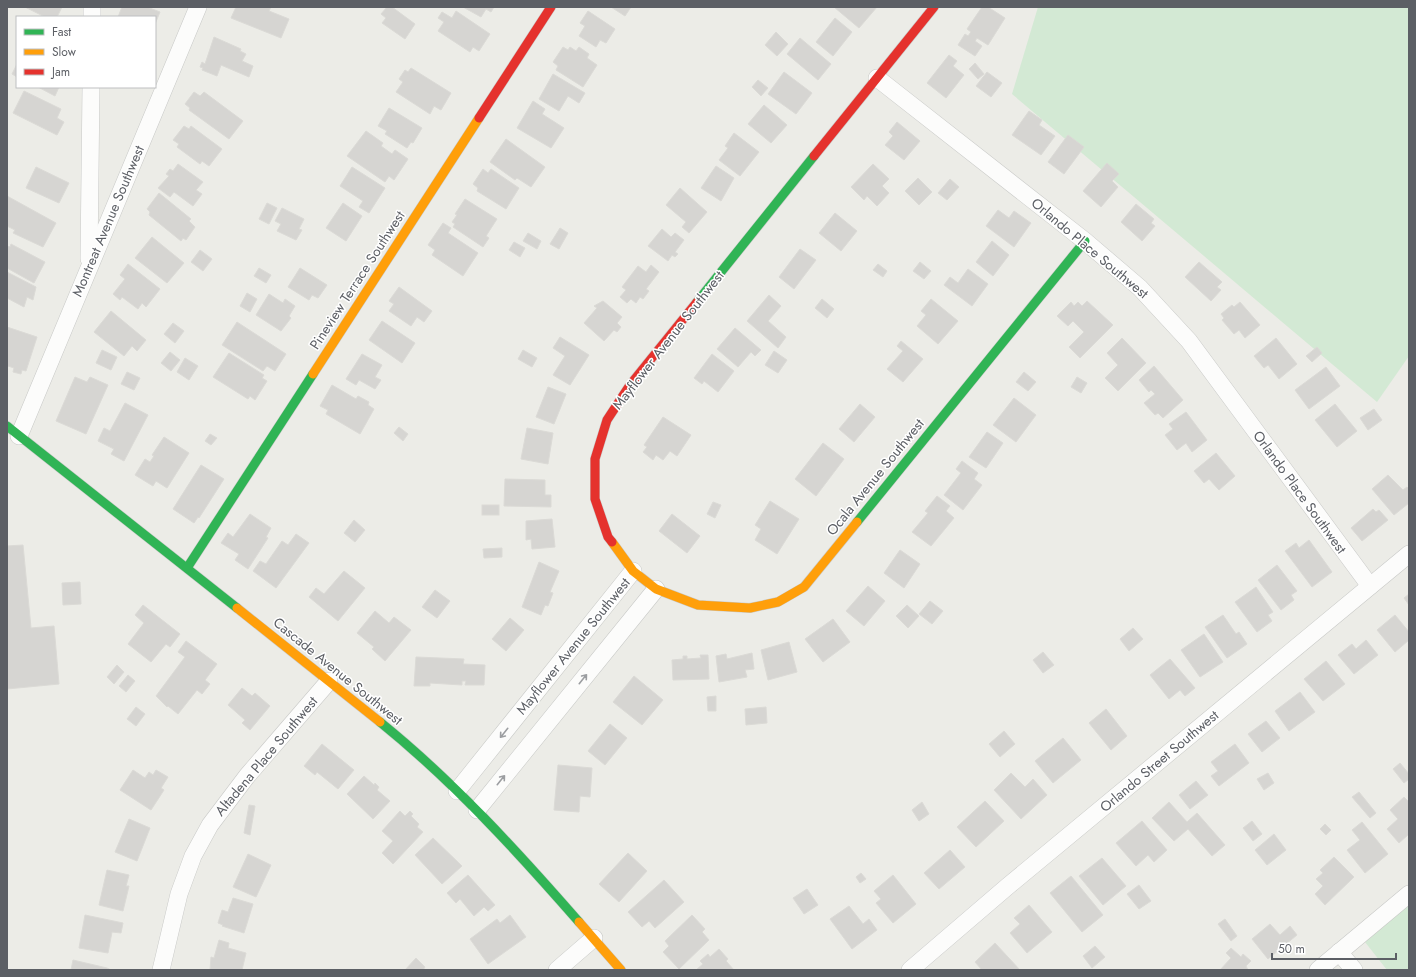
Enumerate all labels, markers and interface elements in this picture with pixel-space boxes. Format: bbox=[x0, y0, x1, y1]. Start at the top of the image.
legend bbox=[16, 16, 156, 88]
text: Fast bbox=[52, 23, 71, 41]
text: Slow bbox=[52, 43, 77, 61]
text: Jam bbox=[50, 63, 70, 81]
street label: Montreat Avenue Southwest bbox=[67, 142, 149, 300]
street label: Orlando Place Southwest bbox=[1027, 193, 1153, 303]
street label: Pineview Terrace Southwest bbox=[305, 206, 410, 353]
street label: Mayflower Avenue Southwest bbox=[607, 266, 729, 414]
street label: Ocala Avenue Southwest bbox=[822, 414, 929, 540]
street label: Orlando Place Southwest bbox=[1249, 426, 1352, 558]
street label: Mayflower Avenue Southwest bbox=[511, 573, 635, 719]
street label: Cascade Avenue Southwest bbox=[269, 612, 408, 730]
one-way arrow bbox=[579, 674, 588, 684]
street label: Altadena Place Southwest bbox=[210, 691, 322, 820]
street label: Orlando Street Southwest bbox=[1095, 705, 1223, 817]
one-way arrow bbox=[499, 728, 508, 739]
one-way arrow bbox=[497, 775, 506, 785]
scale bar bbox=[1272, 935, 1396, 961]
text: 50 m bbox=[1278, 940, 1305, 958]

